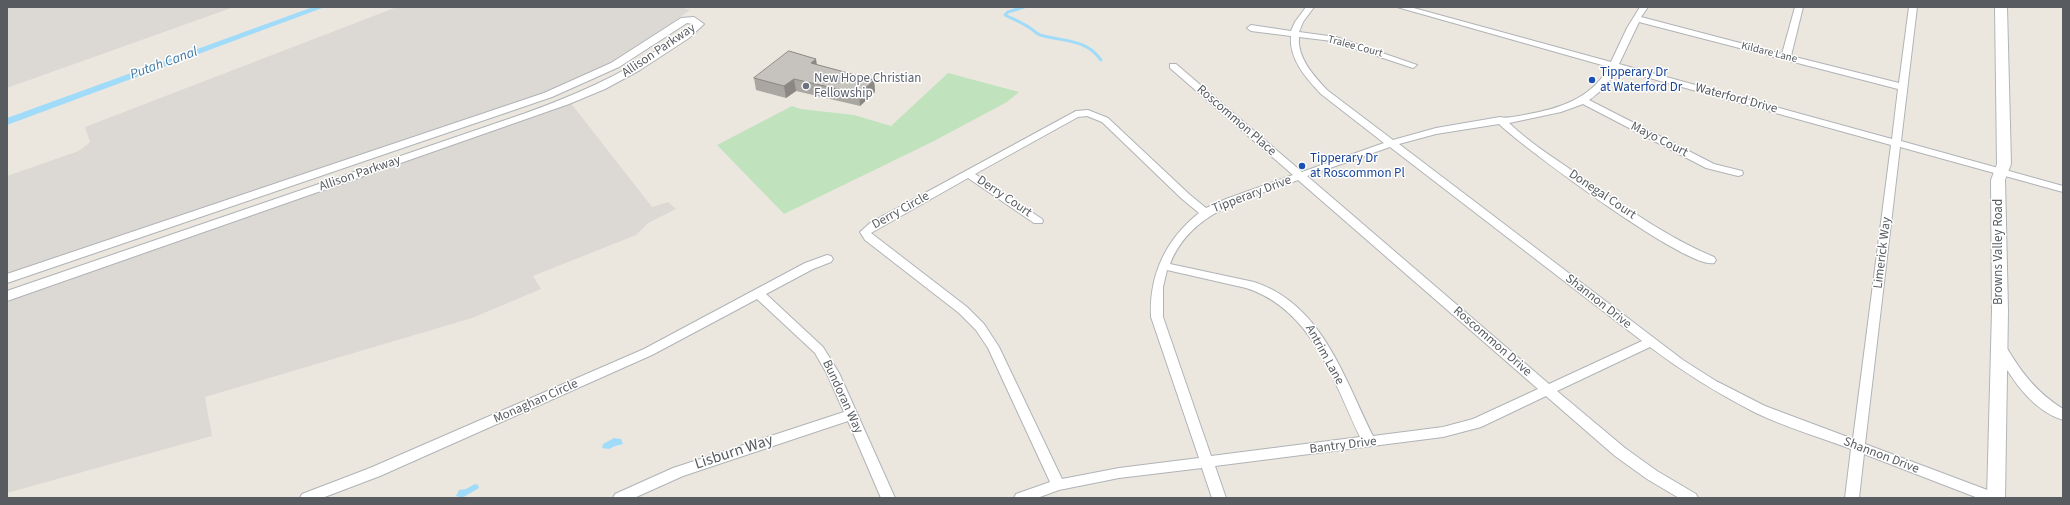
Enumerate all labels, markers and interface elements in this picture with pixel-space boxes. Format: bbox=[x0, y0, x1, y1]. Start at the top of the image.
street label: Allison Parkway bbox=[619, 21, 699, 81]
street label: Tralee Court bbox=[1326, 33, 1384, 61]
street label: Kildare Lane bbox=[1740, 40, 1798, 66]
water label: Putah Canal bbox=[128, 44, 200, 84]
place label: Tipperary Dr at Waterford Dr bbox=[1600, 65, 1682, 96]
place label: New Hope Christian Fellowship bbox=[814, 71, 921, 102]
marker: Tipperary Dr at Waterford Dr bbox=[1587, 75, 1597, 85]
marker: New Hope Christian Fellowship bbox=[801, 81, 811, 91]
street label: Waterford Drive bbox=[1693, 81, 1779, 117]
street label: Roscommon Place bbox=[1193, 82, 1279, 160]
street label: Mayo Court bbox=[1628, 119, 1690, 161]
place label: Tipperary Dr at Roscommon Pl bbox=[1310, 151, 1405, 182]
street label: Allison Parkway bbox=[317, 153, 403, 195]
marker: Tipperary Dr at Roscommon Pl bbox=[1297, 161, 1307, 171]
street label: Donegal Court bbox=[1565, 167, 1639, 223]
street label: Derry Court bbox=[974, 173, 1034, 221]
street label: Tipperary Drive bbox=[1210, 173, 1294, 217]
street label: Derry Circle bbox=[870, 189, 932, 233]
street label: Browns Valley Road bbox=[1991, 199, 2007, 305]
street label: Limerick Way bbox=[1871, 216, 1895, 290]
street label: Shannon Drive bbox=[1562, 271, 1634, 333]
street label: Roscommon Drive bbox=[1450, 304, 1534, 380]
street label: Antrim Lane bbox=[1301, 322, 1347, 388]
street label: Bundoran Way bbox=[818, 358, 866, 436]
street label: Monaghan Circle bbox=[491, 376, 581, 428]
street label: Lisburn Way bbox=[692, 431, 776, 475]
street label: Bantry Drive bbox=[1309, 434, 1377, 458]
street label: Shannon Drive bbox=[1841, 434, 1921, 478]

